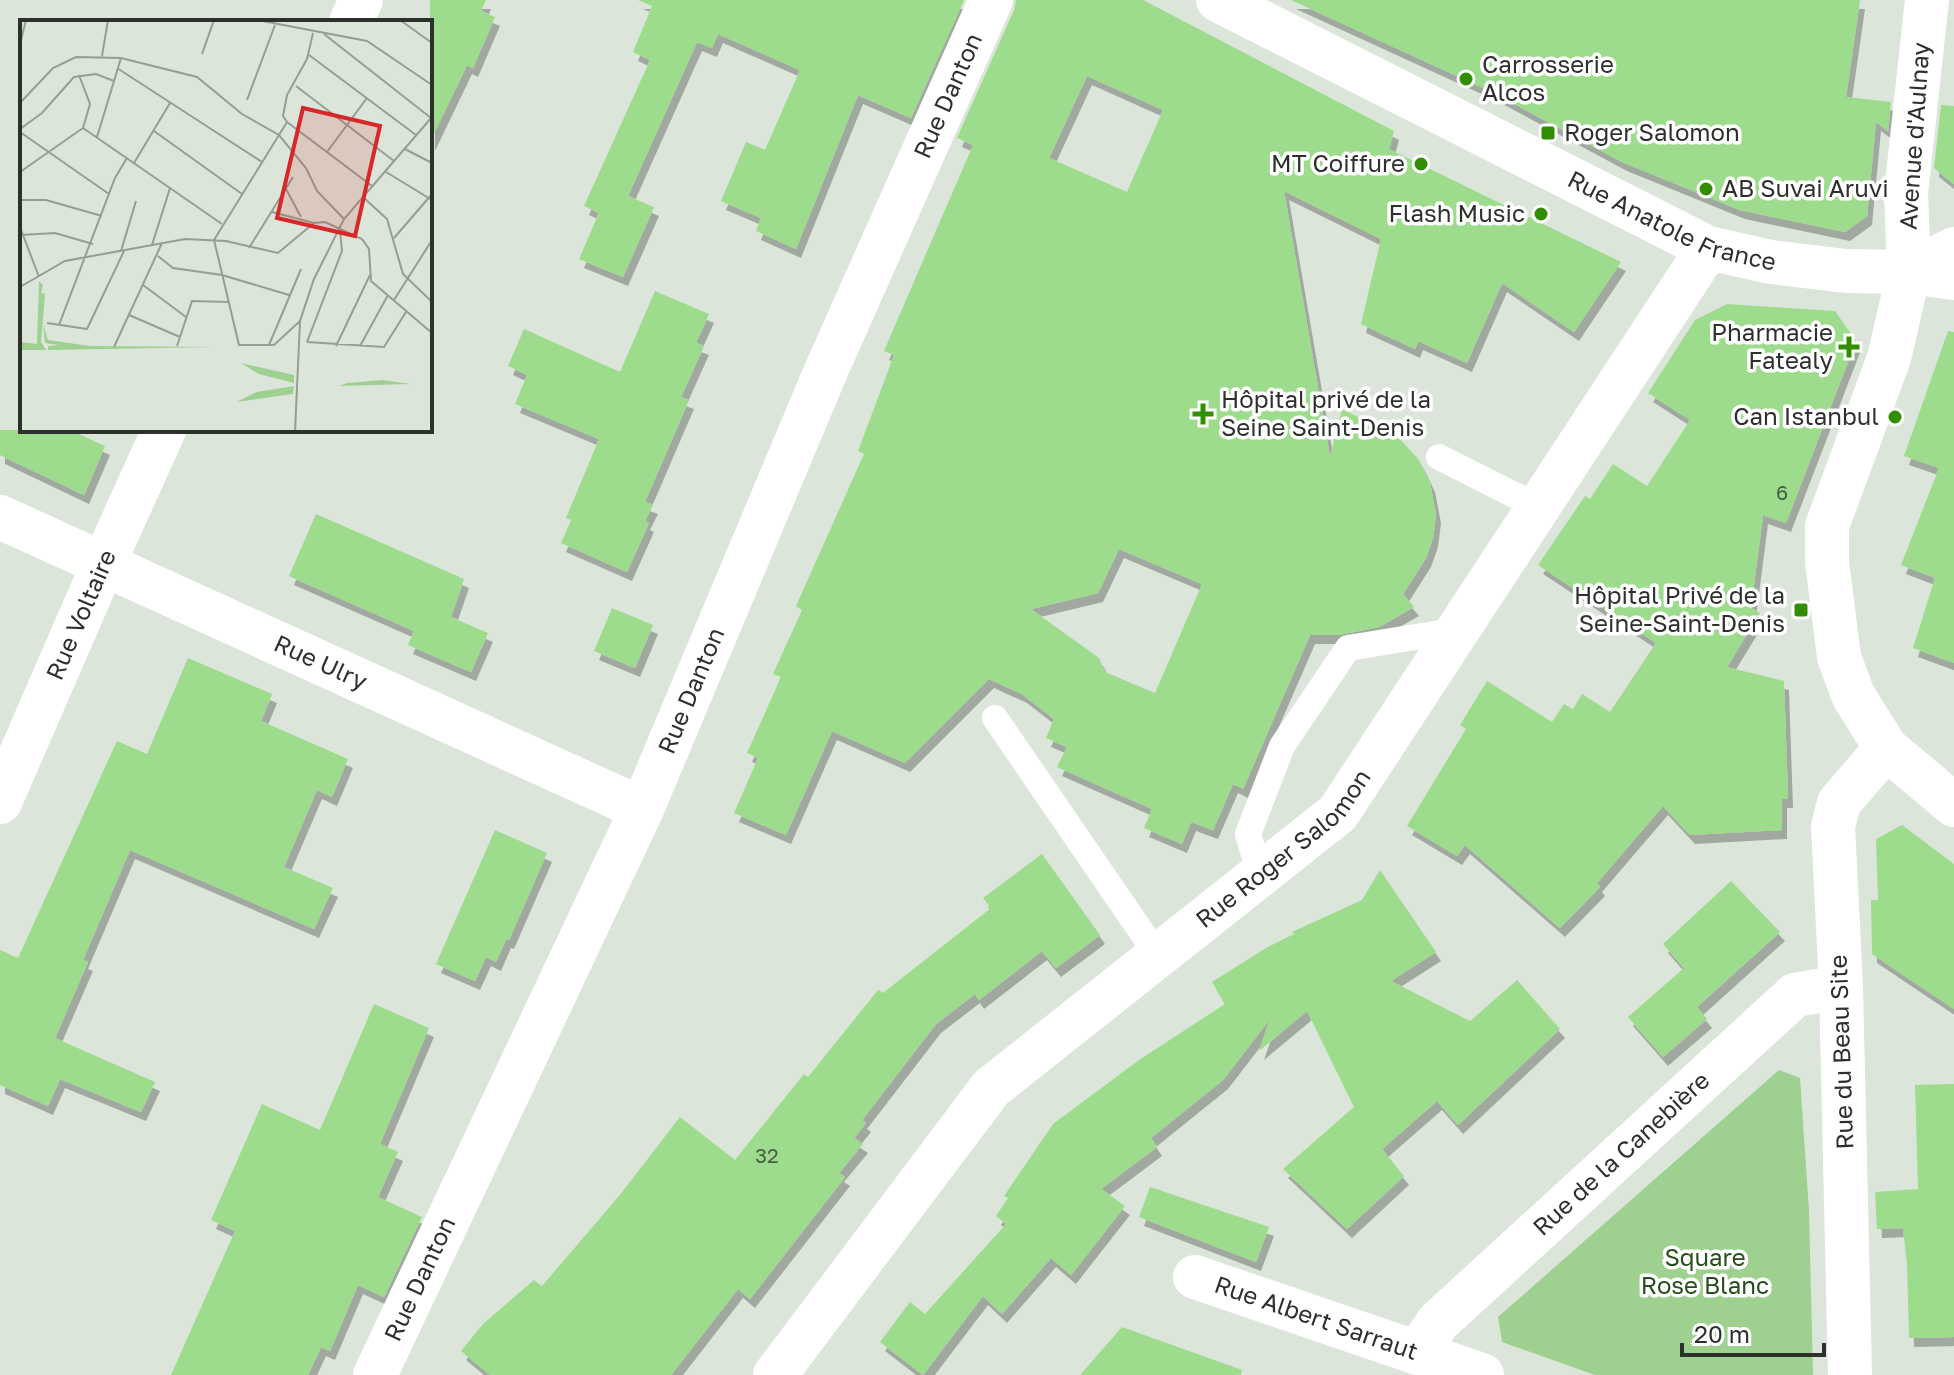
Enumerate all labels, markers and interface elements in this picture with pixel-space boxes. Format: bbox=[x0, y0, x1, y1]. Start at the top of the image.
inset map bbox=[20, 20, 432, 432]
street label: Rue Danton bbox=[906, 28, 987, 162]
street label: Avenue d'Aulnay bbox=[1892, 41, 1935, 231]
place label: Carrosserie Alcos bbox=[1482, 49, 1614, 106]
marker: Carrosserie Alcos bbox=[1457, 70, 1475, 88]
place label: Roger Salomon bbox=[1564, 117, 1740, 146]
marker: Roger Salomon bbox=[1539, 124, 1557, 142]
place label: MT Coiffure bbox=[1271, 148, 1405, 177]
marker: MT Coiffure bbox=[1412, 155, 1430, 173]
street label: Rue Anatole France bbox=[1563, 164, 1779, 276]
place label: AB Suvai Aruvi bbox=[1722, 173, 1889, 202]
marker: AB Suvai Aruvi bbox=[1697, 180, 1715, 198]
place label: Flash Music bbox=[1389, 198, 1525, 227]
marker: Flash Music bbox=[1532, 205, 1550, 223]
place label: Pharmacie Fatealy bbox=[1711, 317, 1833, 374]
marker: Pharmacie Fatealy bbox=[1840, 338, 1858, 356]
place label: Hôpital privé de la Seine Saint-Denis bbox=[1221, 384, 1431, 441]
place label: Can Istanbul bbox=[1733, 401, 1879, 430]
marker: Hôpital privé de la Seine Saint-Denis bbox=[1192, 403, 1214, 425]
marker: Can Istanbul bbox=[1886, 408, 1904, 426]
house number: 6 bbox=[1776, 480, 1788, 504]
street label: Rue Voltaire bbox=[39, 545, 121, 684]
place label: Hôpital Privé de la Seine-Saint-Denis bbox=[1574, 580, 1785, 637]
marker: Hôpital Privé de la Seine-Saint-Denis bbox=[1792, 601, 1810, 619]
street label: Rue Danton bbox=[651, 623, 730, 758]
street label: Rue Ulry bbox=[270, 628, 372, 695]
street label: Rue Roger Salomon bbox=[1189, 763, 1376, 933]
street label: Rue du Beau Site bbox=[1823, 954, 1858, 1150]
street label: Rue de la Canebière bbox=[1526, 1065, 1715, 1241]
house number: 32 bbox=[755, 1143, 779, 1167]
street label: Rue Danton bbox=[377, 1212, 461, 1345]
park label: Square Rose Blanc bbox=[1641, 1242, 1769, 1299]
street label: Rue Albert Sarraut bbox=[1211, 1269, 1422, 1365]
scale bar bbox=[1682, 1307, 1824, 1357]
text: 20 m bbox=[1694, 1319, 1750, 1348]

